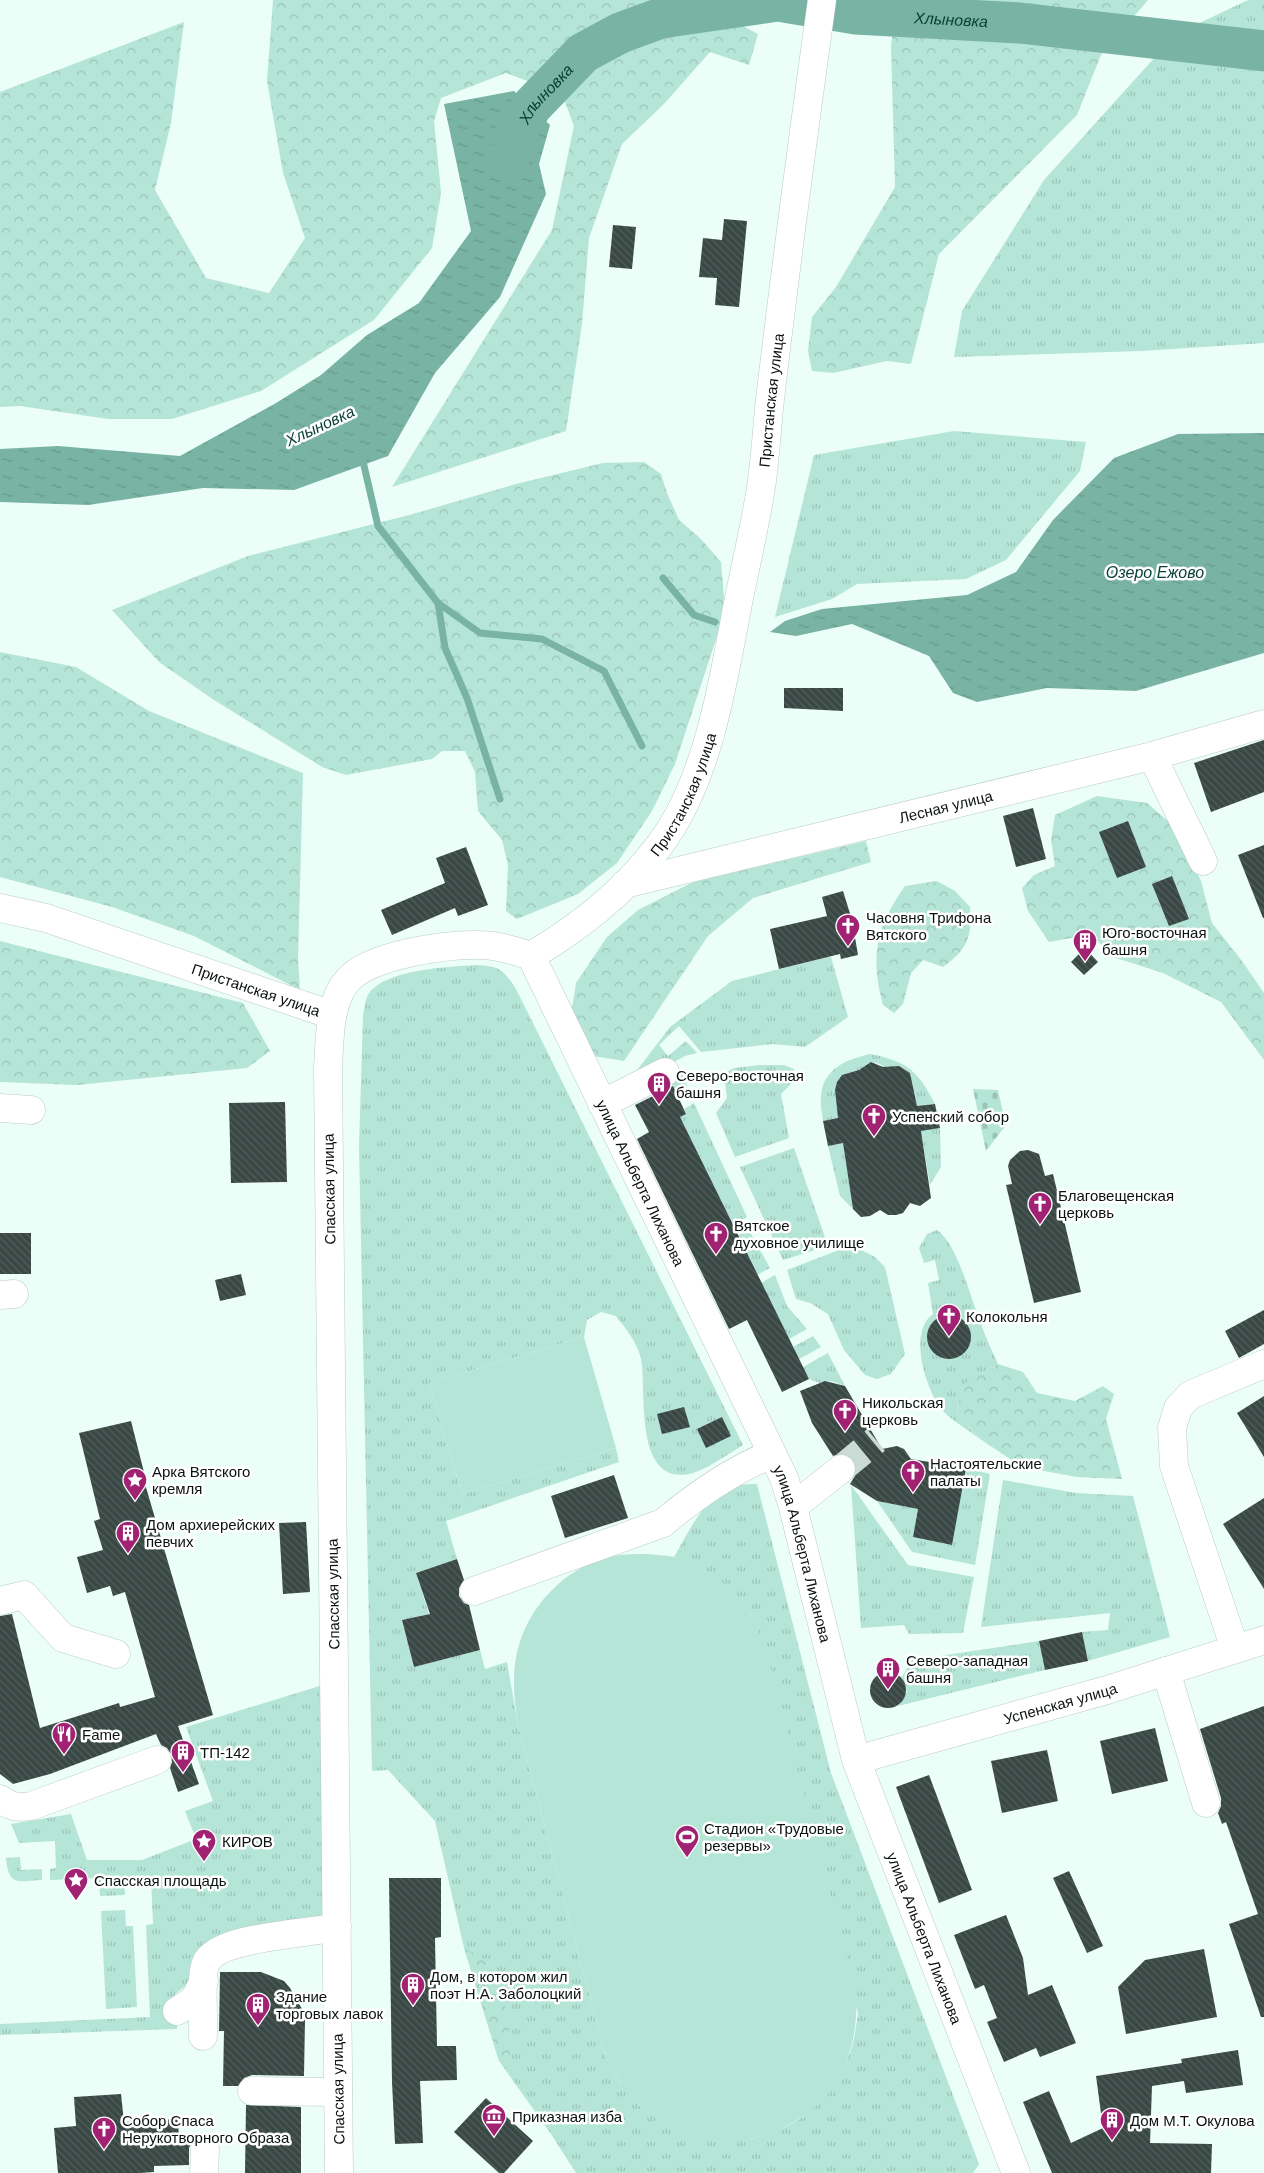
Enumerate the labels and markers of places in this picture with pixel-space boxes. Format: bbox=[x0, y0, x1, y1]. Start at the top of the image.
place label: Часовня Трифона Вятского bbox=[866, 909, 992, 943]
church icon: Часовня Трифона Вятского bbox=[835, 913, 861, 947]
place label: Юго-восточная башня bbox=[1102, 924, 1207, 958]
building icon: Юго-восточная башня bbox=[1072, 928, 1098, 962]
place label: Северо-восточная башня bbox=[676, 1067, 804, 1101]
building icon: Северо-восточная башня bbox=[646, 1071, 672, 1105]
church icon: Успенский собор bbox=[861, 1103, 887, 1137]
place label: Успенский собор bbox=[892, 1108, 1009, 1125]
place label: Благовещенская церковь bbox=[1058, 1187, 1174, 1221]
church icon: Благовещенская церковь bbox=[1027, 1191, 1053, 1225]
place label: Вятское духовное училище bbox=[734, 1217, 864, 1251]
church icon: Вятское духовное училище bbox=[703, 1221, 729, 1255]
church icon: Колокольня bbox=[936, 1303, 962, 1337]
place label: Колокольня bbox=[966, 1308, 1048, 1325]
place label: Никольская церковь bbox=[862, 1394, 943, 1428]
church icon: Никольская церковь bbox=[832, 1398, 858, 1432]
place label: Настоятельские палаты bbox=[930, 1455, 1042, 1489]
church icon: Настоятельские палаты bbox=[900, 1459, 926, 1493]
place label: Арка Вятского кремля bbox=[152, 1463, 250, 1497]
place icon: Арка Вятского кремля bbox=[122, 1467, 148, 1501]
place label: Дом архиерейских певчих bbox=[146, 1516, 275, 1550]
building icon: Дом архиерейских певчих bbox=[115, 1520, 141, 1554]
place label: Северо-западная башня bbox=[906, 1652, 1028, 1686]
building icon: Северо-западная башня bbox=[875, 1656, 901, 1690]
restaurant icon: Fame bbox=[51, 1721, 77, 1755]
place label: Fame bbox=[82, 1726, 120, 1743]
building icon: ТП-142 bbox=[170, 1739, 196, 1773]
place label: ТП-142 bbox=[200, 1744, 250, 1761]
place label: Стадион «Трудовые резервы» bbox=[704, 1820, 844, 1854]
sports icon: Стадион «Трудовые резервы» bbox=[674, 1824, 700, 1858]
place icon: КИРОВ bbox=[191, 1828, 217, 1862]
place label: КИРОВ bbox=[222, 1833, 273, 1850]
place icon: Спасская площадь bbox=[63, 1867, 89, 1901]
place label: Спасская площадь bbox=[94, 1872, 227, 1889]
place label: Дом, в котором жил поэт Н.А. Заболоцкий bbox=[430, 1968, 581, 2002]
building icon: Дом, в котором жил поэт Н.А. Заболоцкий bbox=[400, 1972, 426, 2006]
place label: Здание торговых лавок bbox=[276, 1988, 384, 2022]
building icon: Здание торговых лавок bbox=[245, 1992, 271, 2026]
museum icon: Приказная изба bbox=[481, 2103, 507, 2137]
building icon: Дом М.Т. Окулова bbox=[1099, 2107, 1125, 2141]
place label: Приказная изба bbox=[512, 2108, 623, 2125]
place label: Собор Спаса Нерукотворного Образа bbox=[122, 2112, 290, 2146]
place label: Дом М.Т. Окулова bbox=[1130, 2112, 1255, 2129]
church icon: Собор Спаса Нерукотворного Образа bbox=[91, 2116, 117, 2150]

